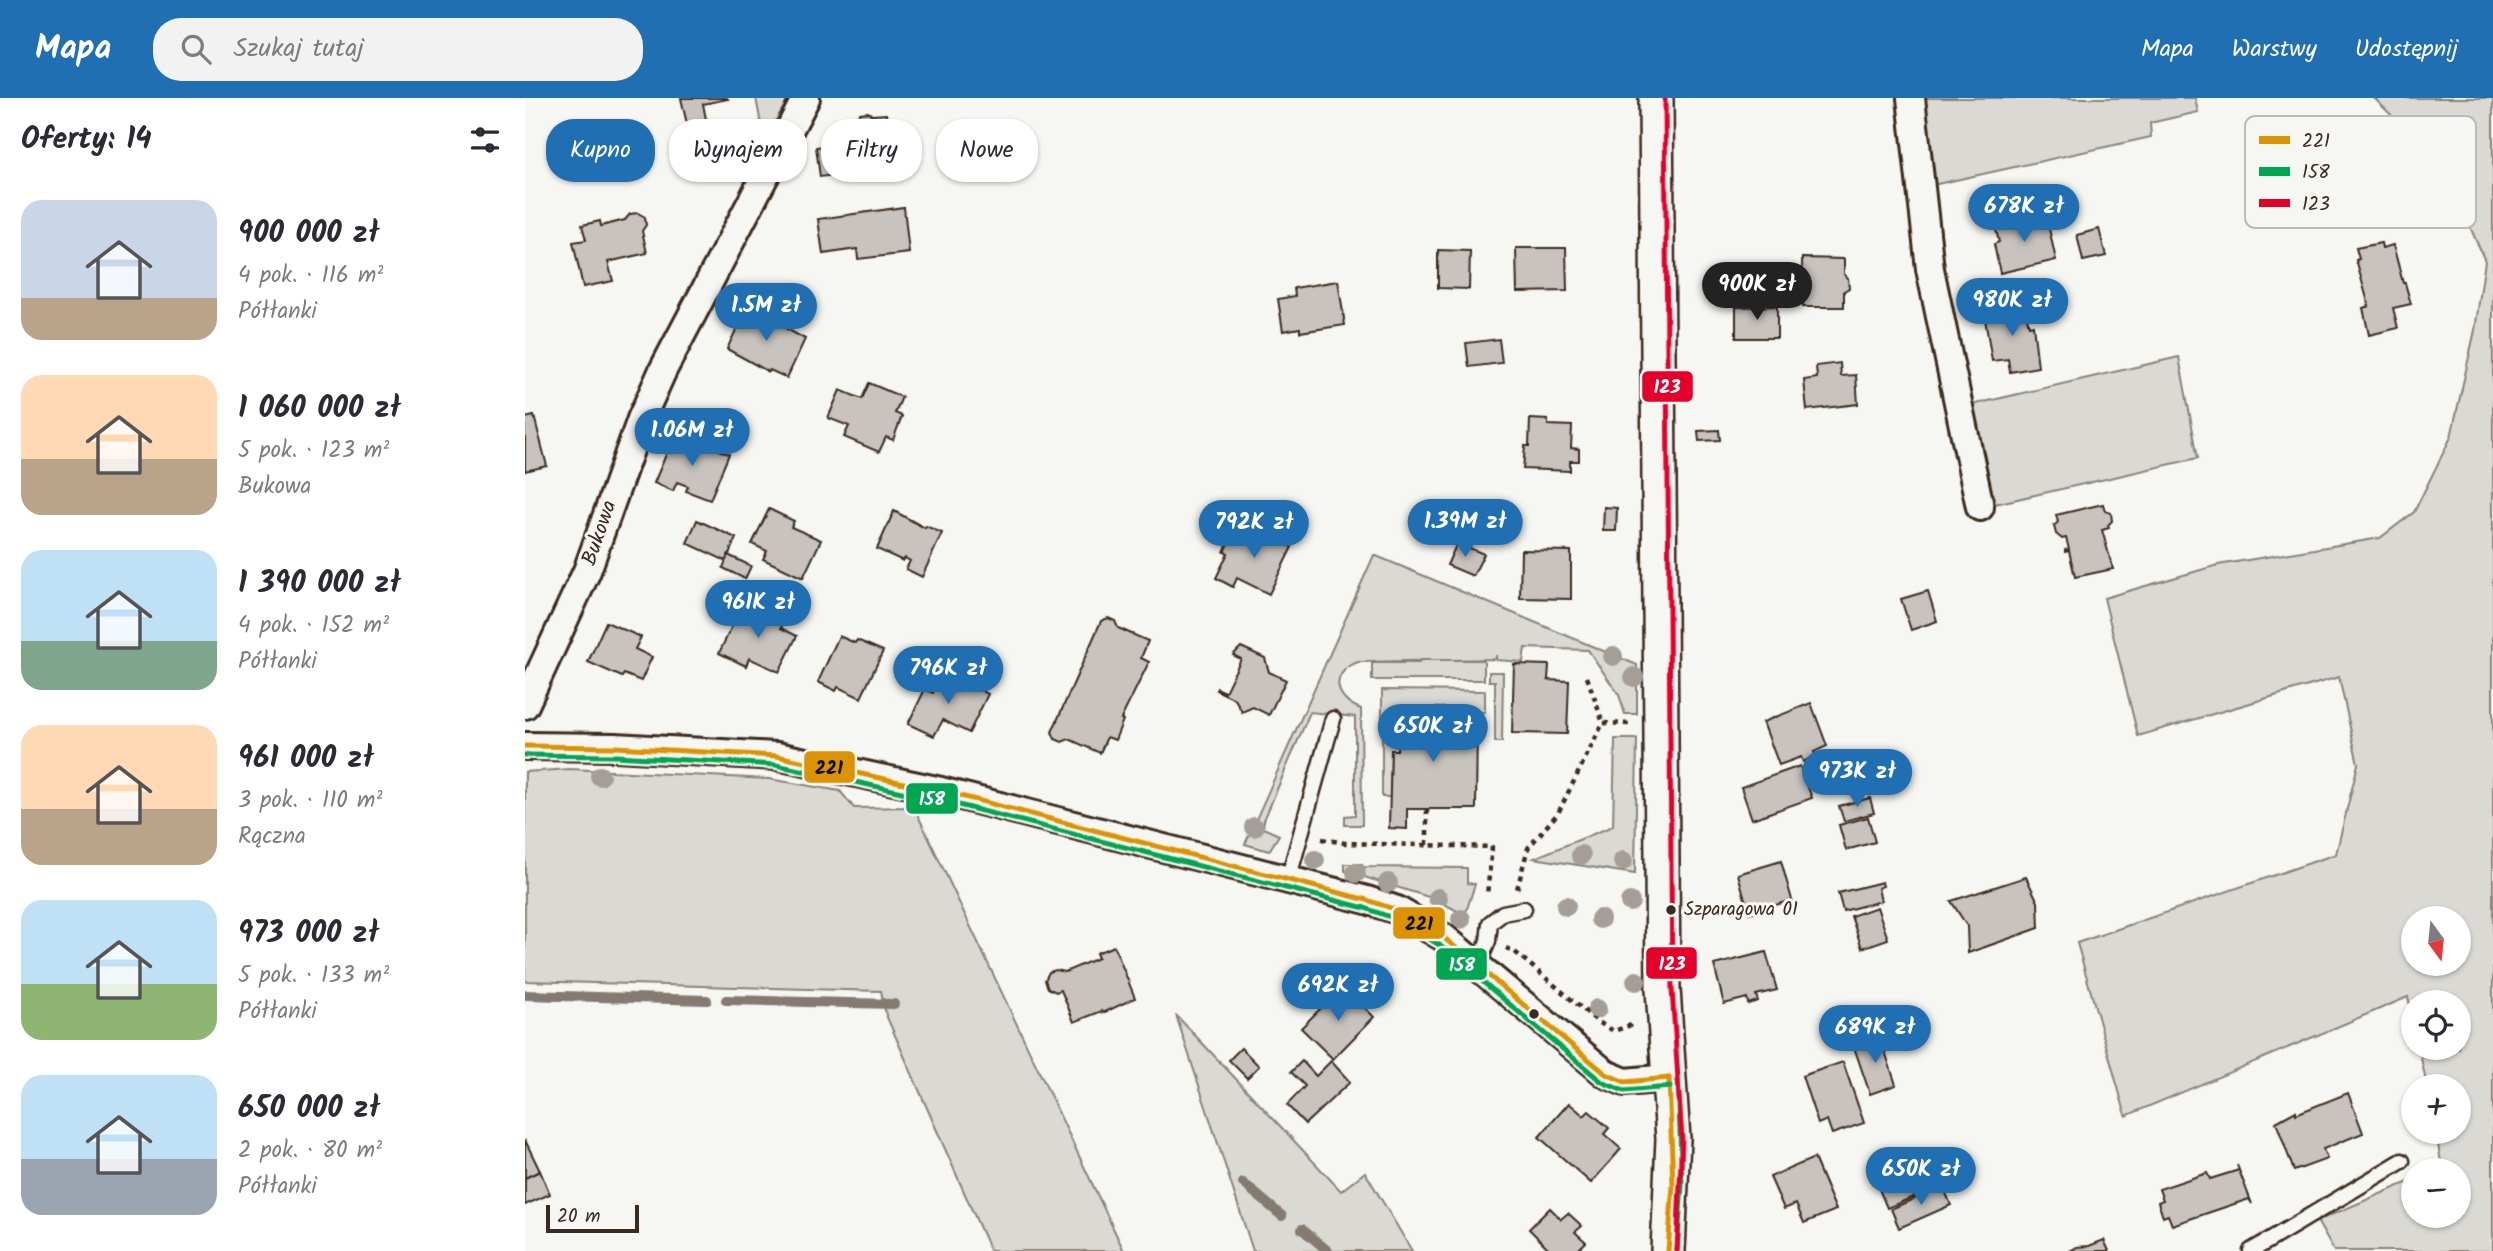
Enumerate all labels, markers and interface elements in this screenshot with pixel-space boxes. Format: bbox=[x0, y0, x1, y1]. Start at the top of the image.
search box bbox=[153, 18, 643, 81]
text: Mapa bbox=[35, 23, 111, 76]
text: Szukaj tutaj bbox=[233, 28, 364, 70]
icon: search bbox=[177, 30, 215, 68]
text: Mapa bbox=[2141, 30, 2194, 69]
text: Warstwy bbox=[2232, 30, 2317, 69]
text: Udostępnij bbox=[2355, 30, 2458, 69]
text: Oferty: 14 bbox=[21, 116, 152, 164]
legend bbox=[2245, 116, 2476, 228]
chip: Kupno bbox=[546, 119, 655, 182]
chip: Wynajem bbox=[669, 119, 807, 182]
chip: Filtry bbox=[821, 119, 922, 182]
chip: Nowe bbox=[936, 119, 1038, 182]
icon: filters bbox=[466, 121, 504, 159]
text: 221 bbox=[2302, 127, 2330, 157]
text: 158 bbox=[2302, 158, 2330, 188]
pin: 678K zł bbox=[1959, 184, 2089, 244]
text: 678K zł bbox=[1984, 189, 2064, 225]
text: 123 bbox=[2302, 190, 2330, 220]
text: 900 000 zł bbox=[238, 210, 379, 258]
icon: home bbox=[77, 228, 161, 312]
text: 4 pok. · 116 m² bbox=[238, 258, 383, 294]
pin: 900K zł bbox=[1692, 262, 1822, 322]
text: 900K zł bbox=[1718, 267, 1796, 303]
pin: 980K zł bbox=[1947, 278, 2077, 338]
text: 980K zł bbox=[1972, 283, 2052, 319]
pin: 1.5M zł bbox=[701, 284, 831, 343]
text: 1.5M zł bbox=[731, 288, 801, 324]
text: Półłanki bbox=[238, 294, 317, 330]
line badge: 123 bbox=[1641, 370, 1694, 403]
text: 123 bbox=[1653, 373, 1681, 403]
text: 1 060 000 zł bbox=[238, 385, 401, 433]
icon: home bbox=[77, 403, 161, 487]
pin: 1.06M zł bbox=[620, 408, 764, 468]
text: 1.06M zł bbox=[651, 413, 733, 449]
text: 5 pok. · 123 m² bbox=[238, 433, 389, 469]
text: Bukowa bbox=[238, 469, 311, 505]
street label: Bukowa bbox=[574, 496, 626, 570]
pin: 792K zł bbox=[1189, 500, 1319, 560]
pin: 1.39M zł bbox=[1393, 500, 1537, 559]
text: 1.39M zł bbox=[1424, 504, 1506, 540]
text: 792K zł bbox=[1215, 505, 1293, 541]
text: 1 390 000 zł bbox=[238, 560, 401, 608]
icon: home bbox=[77, 578, 161, 662]
pin: 961K zł bbox=[693, 580, 823, 640]
text: 961K zł bbox=[721, 585, 795, 621]
text: 4 pok. · 152 m² bbox=[238, 608, 389, 644]
text: Półłanki bbox=[238, 644, 317, 680]
pin: 796K zł bbox=[883, 646, 1013, 706]
text: 796K zł bbox=[909, 651, 987, 687]
pin: 650K zł bbox=[1368, 704, 1498, 764]
text: 650K zł bbox=[1394, 709, 1472, 745]
text: 961 000 zł bbox=[238, 735, 374, 783]
line badge: 221 bbox=[803, 750, 856, 784]
pin: 973K zł bbox=[1792, 750, 1922, 809]
icon: home bbox=[77, 753, 161, 837]
text: 221 bbox=[815, 754, 843, 784]
text: 973K zł bbox=[1818, 754, 1896, 790]
line badge: 158 bbox=[905, 782, 959, 815]
text: 3 pok. · 110 m² bbox=[238, 783, 382, 819]
text: 158 bbox=[919, 785, 946, 815]
text: Rączna bbox=[238, 819, 306, 855]
place label: Szparagowa 01 bbox=[1684, 895, 1798, 925]
marker: Szparagowa 01 bbox=[1664, 903, 1678, 917]
line badge: 221 bbox=[1392, 906, 1446, 940]
north arrow bbox=[2401, 906, 2471, 976]
map controls bbox=[2401, 906, 2471, 1228]
text: 973 000 zł bbox=[238, 910, 379, 958]
text: 221 bbox=[1405, 910, 1433, 940]
icon: home bbox=[77, 928, 161, 1012]
line badge: 123 bbox=[1645, 946, 1698, 980]
line badge: 158 bbox=[1435, 947, 1488, 981]
text: 123 bbox=[1658, 950, 1686, 980]
text: 158 bbox=[1449, 951, 1476, 981]
text: 5 pok. · 133 m² bbox=[238, 958, 389, 994]
pin: 692K zł bbox=[1273, 964, 1403, 1023]
text: 692K zł bbox=[1298, 968, 1378, 1004]
button: locate bbox=[2401, 990, 2471, 1060]
text: Półłanki bbox=[238, 994, 317, 1030]
pin: 689K zł bbox=[1810, 1006, 1940, 1065]
unlabelled marker bbox=[1527, 1007, 1541, 1021]
text: 689K zł bbox=[1835, 1010, 1915, 1046]
button: + bbox=[2401, 1074, 2471, 1144]
text: 650 000 zł bbox=[238, 1085, 380, 1133]
icon: home bbox=[77, 1103, 161, 1187]
text: 2 pok. · 80 m² bbox=[238, 1133, 382, 1169]
pin: 650K zł bbox=[1856, 1148, 1986, 1207]
text: 650K zł bbox=[1882, 1152, 1960, 1188]
button: − bbox=[2401, 1158, 2471, 1228]
text: Półłanki bbox=[238, 1169, 317, 1205]
scale bar bbox=[546, 1202, 639, 1234]
text: 20 m bbox=[557, 1202, 600, 1232]

